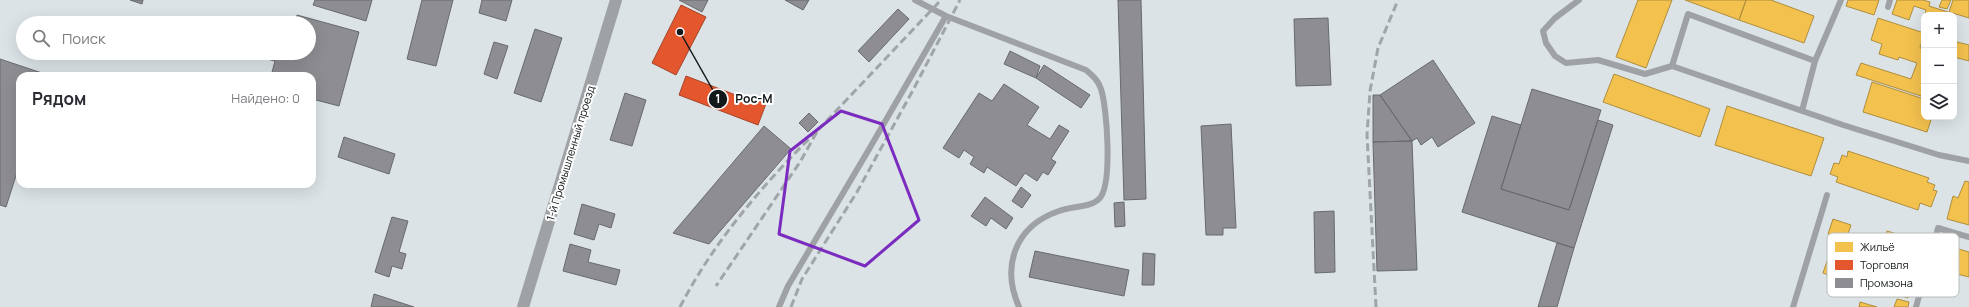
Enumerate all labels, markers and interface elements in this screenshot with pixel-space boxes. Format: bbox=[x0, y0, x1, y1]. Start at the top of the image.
map controls bbox=[1921, 12, 1957, 120]
button: + bbox=[1921, 12, 1957, 48]
search box bbox=[16, 16, 316, 60]
icon: search bbox=[30, 27, 52, 49]
text: Поиск bbox=[62, 28, 106, 49]
button: − bbox=[1921, 48, 1957, 84]
street label: 1-й Промышленный проезд bbox=[542, 83, 598, 222]
button: layers bbox=[1921, 84, 1957, 120]
text: Рядом bbox=[32, 87, 86, 110]
callout: Рос-М bbox=[708, 87, 781, 111]
text: Найдено: 0 bbox=[231, 89, 300, 107]
text: 1 bbox=[715, 90, 721, 107]
text: Рос-М bbox=[735, 90, 773, 107]
legend bbox=[1827, 233, 1959, 297]
text: Жильё bbox=[1860, 239, 1895, 254]
text: Торговля bbox=[1860, 257, 1909, 272]
text: Промзона bbox=[1860, 275, 1913, 290]

